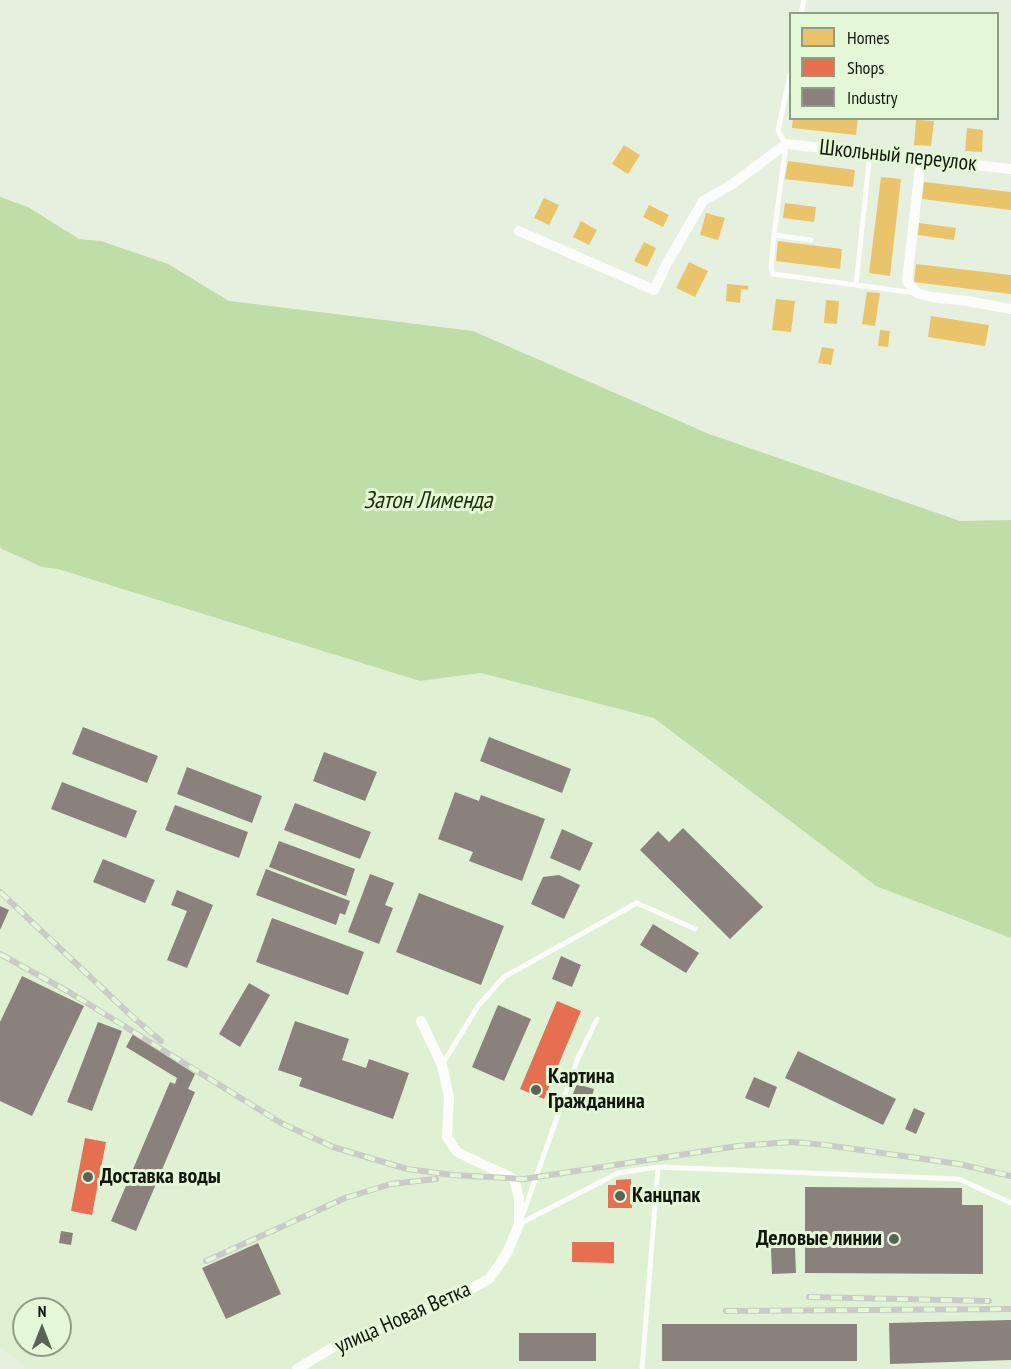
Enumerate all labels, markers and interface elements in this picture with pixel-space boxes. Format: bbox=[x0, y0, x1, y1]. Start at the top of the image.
legend bbox=[789, 12, 999, 120]
text: Homes bbox=[847, 26, 890, 49]
text: Shops bbox=[847, 56, 884, 79]
text: Industry bbox=[847, 86, 897, 109]
street label: Школьный переулок bbox=[818, 135, 978, 177]
water label: Затон Лименда bbox=[364, 487, 492, 515]
place label: Картина Гражданина bbox=[548, 1064, 645, 1116]
marker: Картина Гражданина bbox=[529, 1083, 543, 1097]
place label: Доставка воды bbox=[100, 1164, 221, 1190]
marker: Доставка воды bbox=[81, 1170, 95, 1184]
place label: Канцпак bbox=[632, 1183, 700, 1209]
marker: Канцпак bbox=[613, 1189, 627, 1203]
place label: Деловые линии bbox=[756, 1226, 882, 1252]
marker: Деловые линии bbox=[887, 1232, 901, 1246]
street label: улица Новая Ветка bbox=[331, 1276, 475, 1360]
north arrow bbox=[12, 1297, 72, 1357]
text: N bbox=[38, 1301, 46, 1321]

